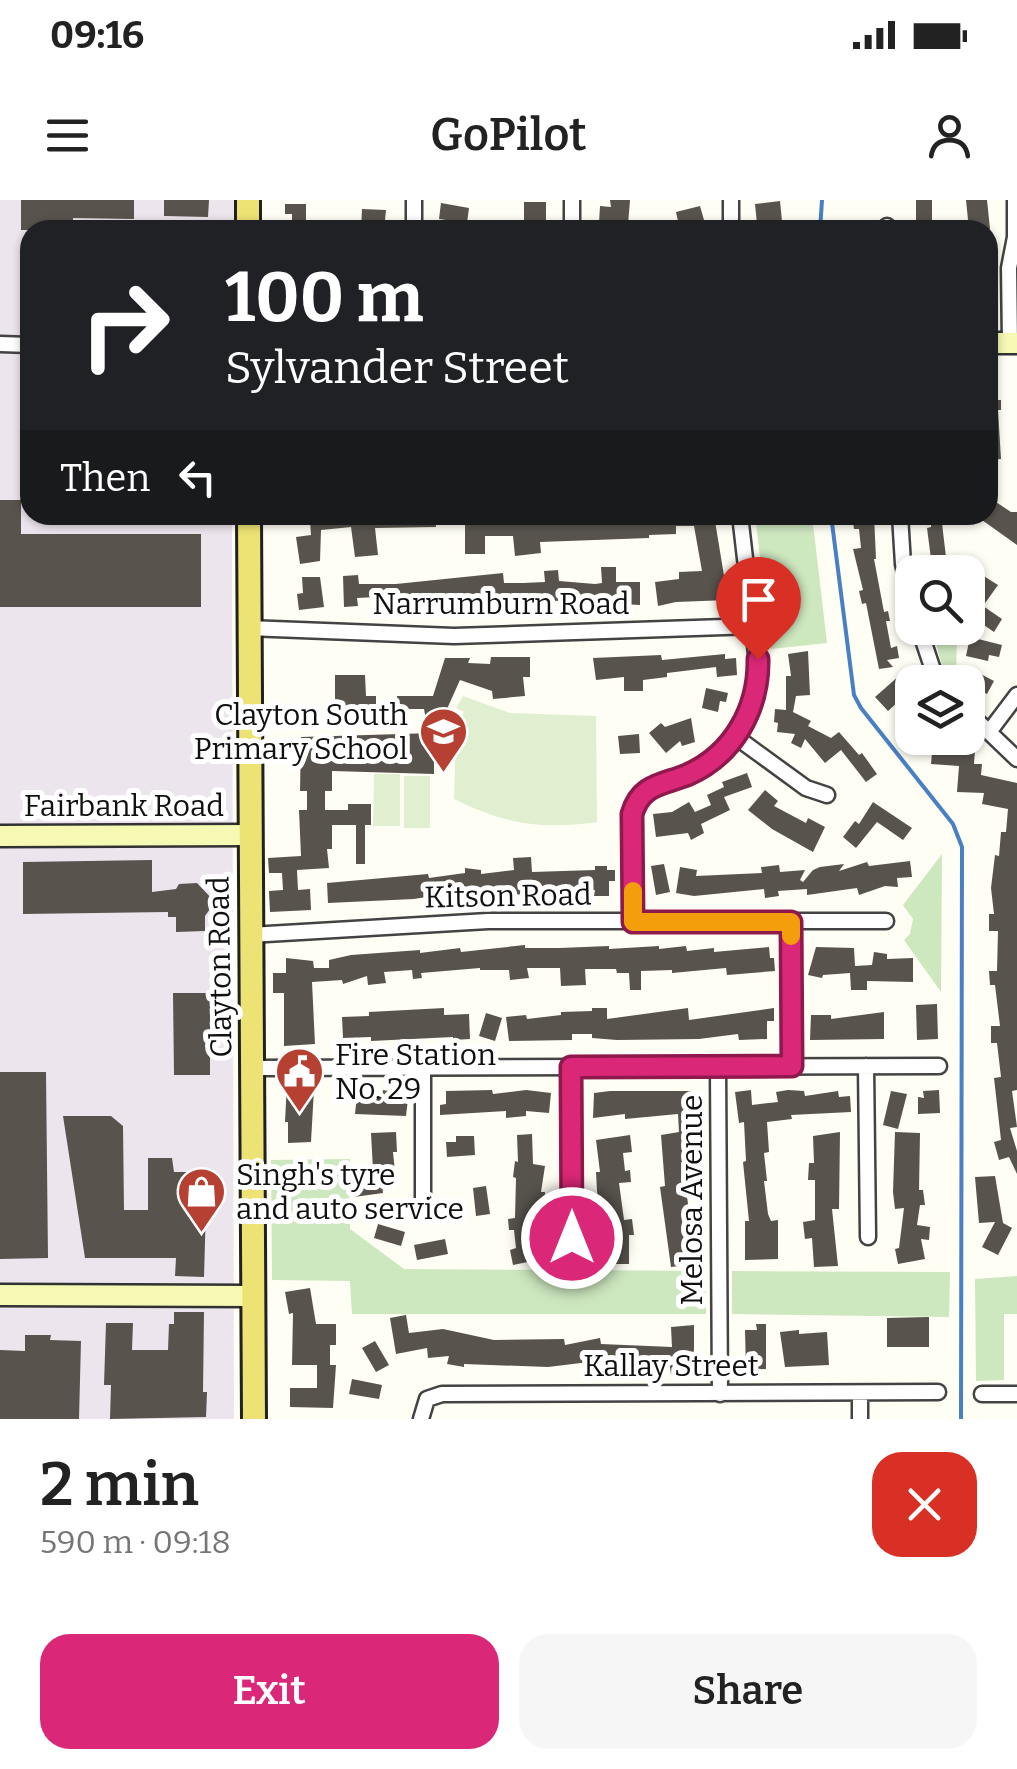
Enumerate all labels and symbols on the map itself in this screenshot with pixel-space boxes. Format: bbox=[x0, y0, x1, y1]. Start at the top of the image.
pin bbox=[716, 557, 801, 660]
street label: Narrumburn Road bbox=[372, 586, 630, 622]
place label: Clayton South Primary School bbox=[194, 697, 408, 767]
school or university icon: Clayton South Primary School bbox=[417, 706, 469, 774]
street label: Fairbank Road bbox=[24, 788, 224, 824]
street label: Clayton Road bbox=[200, 876, 240, 1058]
street label: Kitson Road bbox=[424, 877, 592, 915]
place label: Fire Station No. 29 bbox=[335, 1037, 496, 1107]
public building icon: Fire Station No. 29 bbox=[274, 1046, 326, 1114]
street label: Melosa Avenue bbox=[674, 1095, 710, 1305]
place label: Singh's tyre and auto service bbox=[236, 1157, 464, 1227]
shop icon: Singh's tyre and auto service bbox=[175, 1166, 227, 1234]
position arrow bbox=[520, 1186, 624, 1290]
street label: Kallay Street bbox=[583, 1348, 759, 1384]

